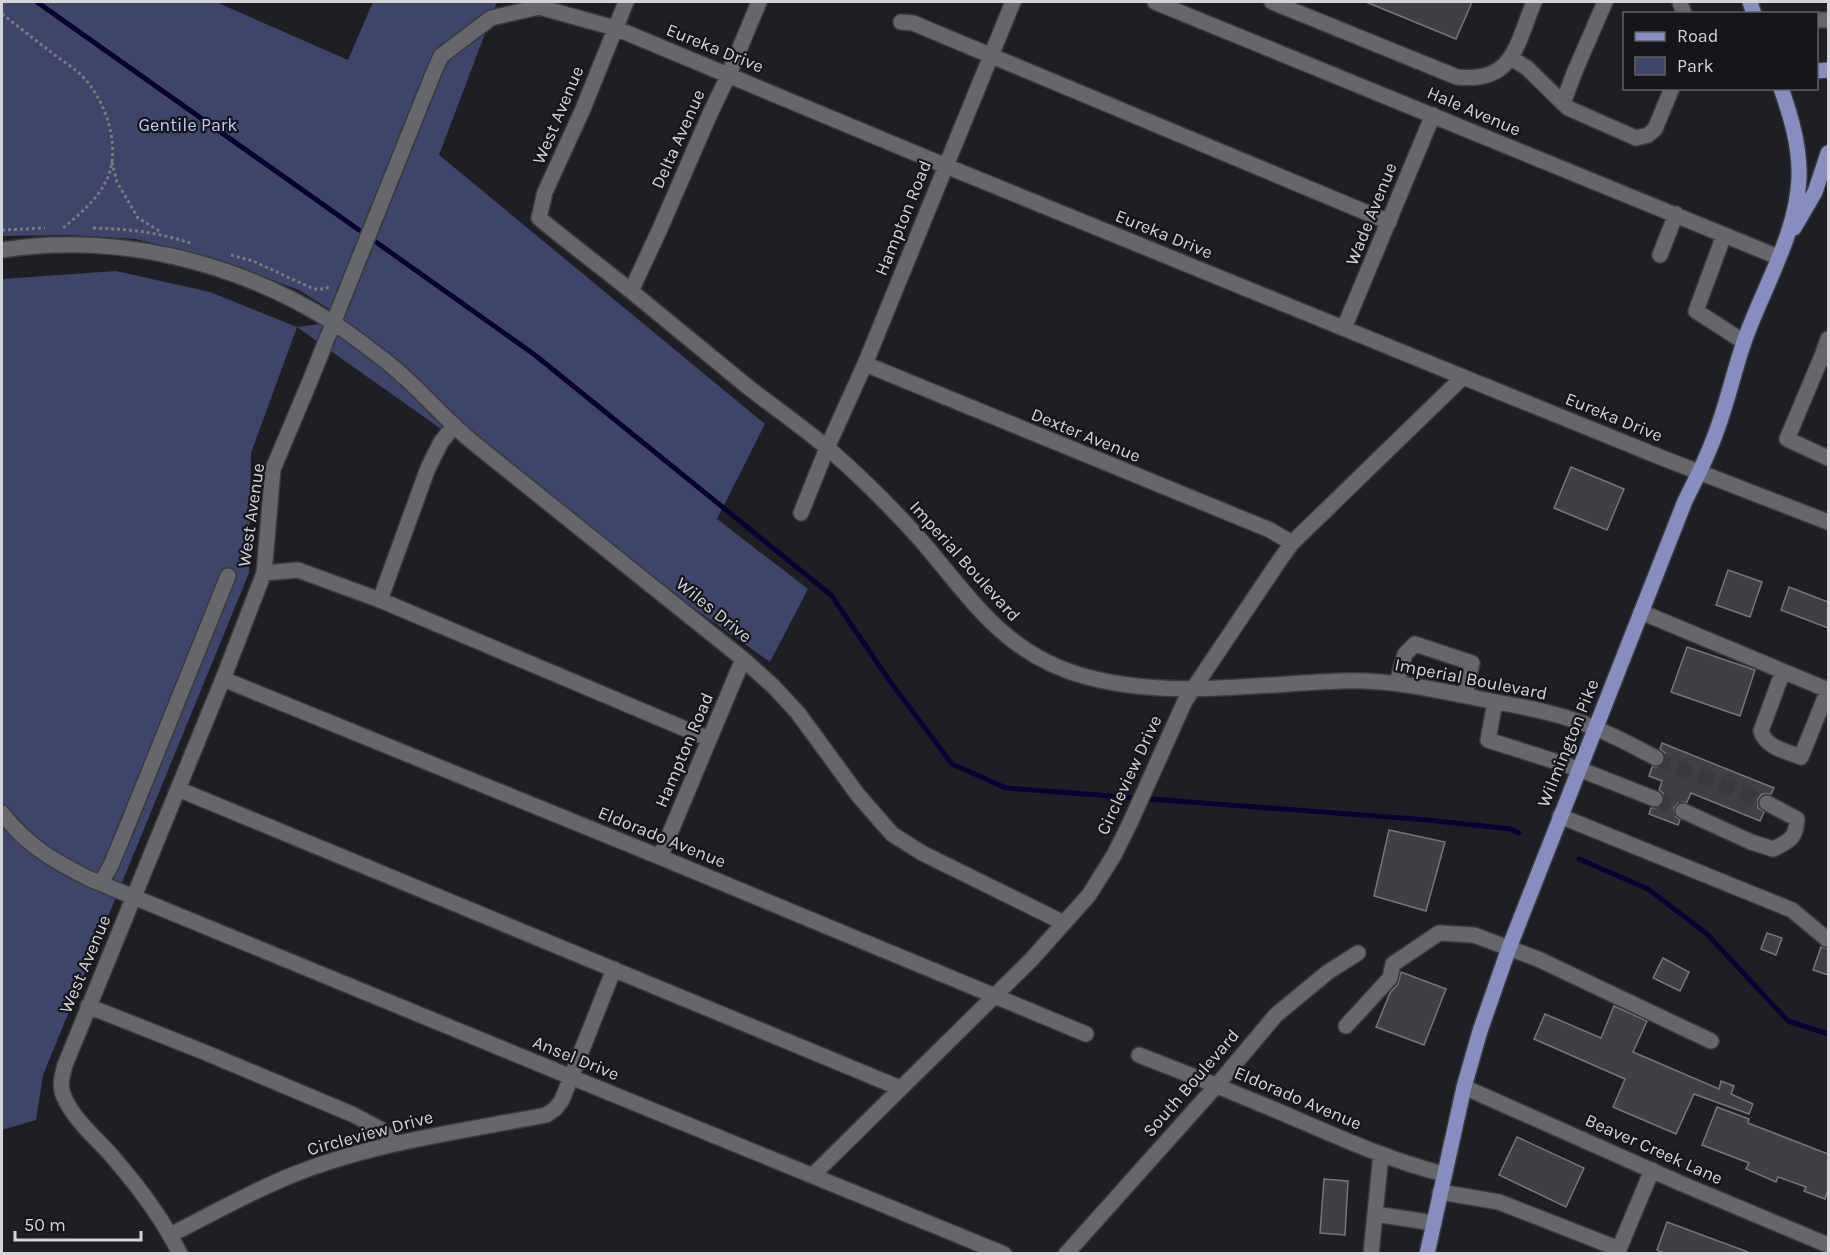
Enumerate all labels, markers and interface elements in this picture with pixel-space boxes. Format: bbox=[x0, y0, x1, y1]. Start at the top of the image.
legend bbox=[1623, 12, 1818, 90]
street label: Eureka Drive bbox=[663, 18, 767, 78]
text: Road bbox=[1677, 25, 1718, 47]
text: Park bbox=[1677, 55, 1714, 77]
street label: West Avenue bbox=[527, 63, 589, 167]
street label: Hale Avenue bbox=[1424, 81, 1524, 141]
street label: Delta Avenue bbox=[646, 86, 710, 192]
park label: Gentile Park bbox=[139, 114, 237, 136]
street label: Hampton Road bbox=[870, 157, 936, 279]
street label: Wade Avenue bbox=[1340, 159, 1402, 269]
street label: Eureka Drive bbox=[1112, 204, 1216, 264]
street label: Eureka Drive bbox=[1562, 387, 1666, 447]
street label: Dexter Avenue bbox=[1028, 403, 1144, 467]
street label: West Avenue bbox=[233, 462, 269, 568]
street label: Imperial Boulevard bbox=[905, 496, 1025, 626]
street label: Wiles Drive bbox=[672, 573, 756, 647]
street label: Imperial Boulevard bbox=[1393, 653, 1549, 705]
street label: Wilmington Pike bbox=[1532, 676, 1604, 810]
street label: Hampton Road bbox=[650, 689, 718, 811]
street label: Circleview Drive bbox=[1092, 712, 1166, 838]
street label: Eldorado Avenue bbox=[595, 801, 729, 873]
street label: West Avenue bbox=[54, 912, 116, 1016]
street label: South Boulevard bbox=[1138, 1025, 1244, 1141]
street label: Ansel Drive bbox=[530, 1031, 622, 1085]
street label: Eldorado Avenue bbox=[1231, 1061, 1365, 1135]
street label: Circleview Drive bbox=[305, 1106, 435, 1160]
street label: Beaver Creek Lane bbox=[1582, 1109, 1726, 1189]
scale bar bbox=[15, 1204, 141, 1242]
text: 50 m bbox=[24, 1214, 66, 1236]

